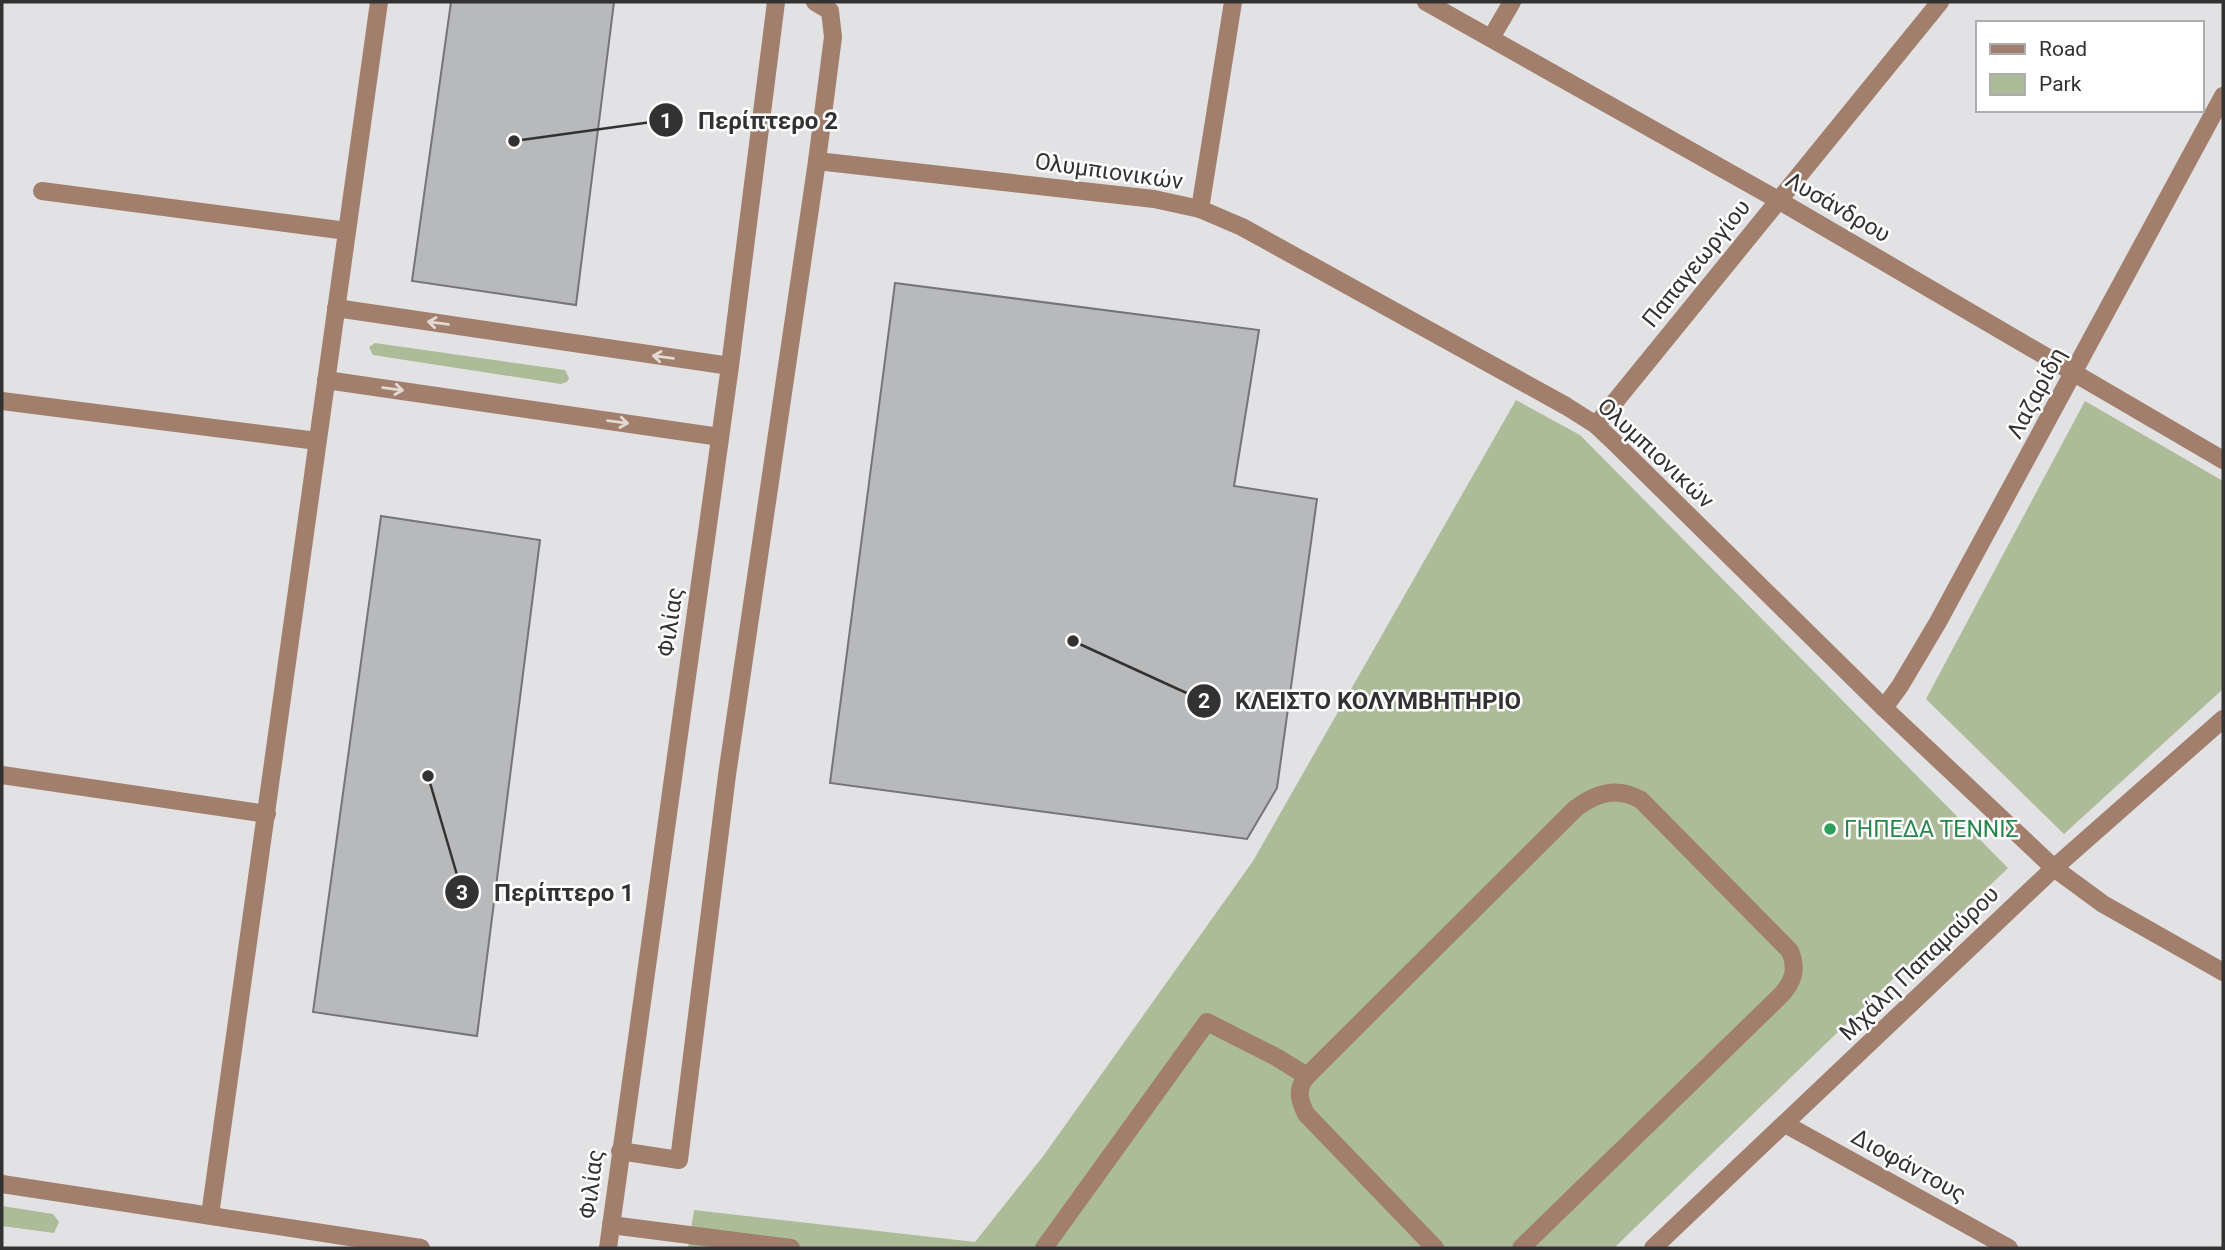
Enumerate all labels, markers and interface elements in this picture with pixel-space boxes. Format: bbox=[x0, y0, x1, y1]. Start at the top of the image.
legend bbox=[1976, 21, 2204, 112]
text: Road bbox=[2039, 37, 2087, 61]
text: Park bbox=[2039, 72, 2082, 96]
callout: Περίπτερο 2 bbox=[649, 98, 852, 143]
text: Περίπτερο 2 bbox=[698, 107, 838, 135]
text: 1 bbox=[660, 109, 672, 133]
street label: Ολυμπιονικών bbox=[1033, 148, 1185, 195]
street label: Λυσάνδρου bbox=[1781, 167, 1895, 248]
street label: Παπαγεωργίου bbox=[1637, 194, 1756, 333]
one-way arrow bbox=[427, 317, 450, 330]
street label: Λαζαρίδη bbox=[2001, 343, 2072, 443]
one-way arrow bbox=[652, 350, 675, 363]
one-way arrow bbox=[381, 383, 404, 396]
street label: Ολυμπιονικών bbox=[1592, 393, 1719, 514]
one-way arrow bbox=[606, 416, 629, 429]
street label: Φιλίας bbox=[652, 586, 689, 658]
callout: ΚΛΕΙΣΤΟ ΚΟΛΥΜΒΗΤΗΡΙΟ bbox=[1186, 678, 1535, 723]
text: ΚΛΕΙΣΤΟ ΚΟΛΥΜΒΗΤΗΡΙΟ bbox=[1235, 687, 1521, 715]
text: 2 bbox=[1198, 689, 1210, 713]
place label: ΓΗΠΕΔΑ ΤΕΝΝΙΣ bbox=[1844, 816, 2019, 843]
marker: ΓΗΠΕΔΑ ΤΕΝΝΙΣ bbox=[1822, 821, 1838, 837]
callout: Περίπτερο 1 bbox=[445, 870, 648, 915]
text: Περίπτερο 1 bbox=[494, 879, 634, 907]
street label: Μχάλη Παπαμαύρου bbox=[1834, 880, 2005, 1046]
text: 3 bbox=[456, 881, 468, 905]
street label: Διοφάντους bbox=[1847, 1123, 1971, 1208]
street label: Φιλίας bbox=[574, 1148, 609, 1220]

